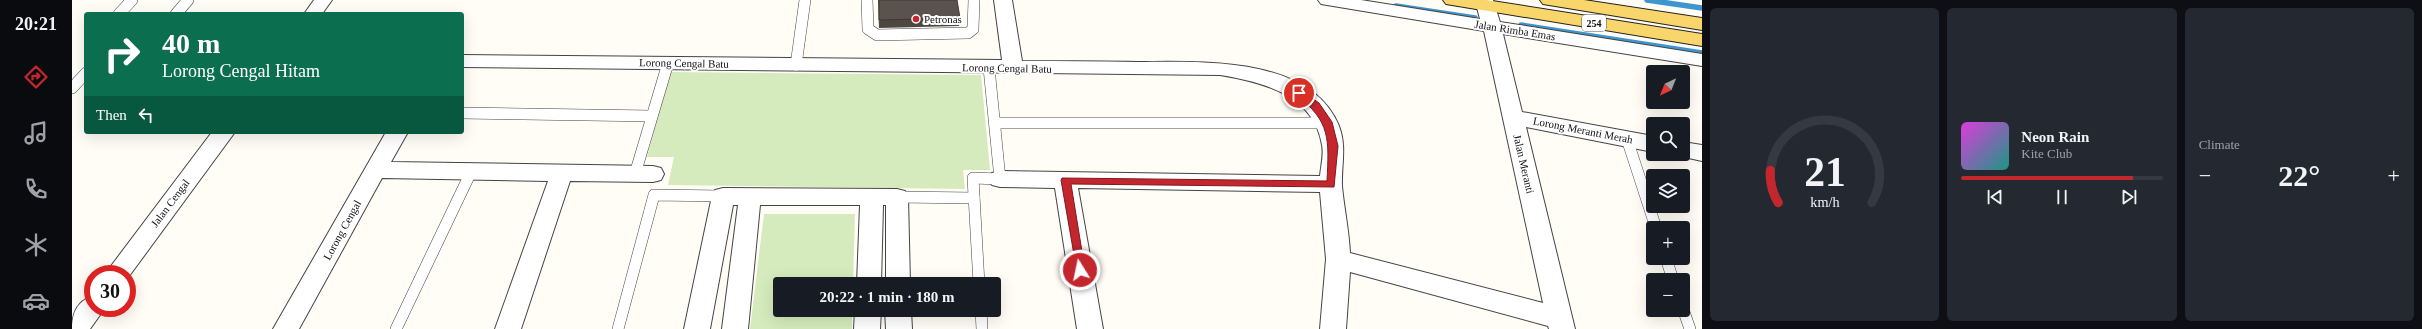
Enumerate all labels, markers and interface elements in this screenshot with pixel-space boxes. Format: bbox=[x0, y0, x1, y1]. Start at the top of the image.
place label: Petronas bbox=[924, 13, 962, 25]
text: 20:21 bbox=[15, 14, 57, 34]
marker: Petronas bbox=[911, 14, 921, 24]
road number: 254 bbox=[1582, 15, 1606, 31]
street label: Jalan Rimba Emas bbox=[1474, 18, 1556, 42]
icon: right bbox=[96, 28, 148, 80]
text: 40 m bbox=[162, 28, 220, 59]
street label: Lorong Cengal Batu bbox=[639, 56, 729, 70]
text: Lorong Cengal Hitam bbox=[162, 61, 320, 81]
street label: Lorong Cengal Batu bbox=[962, 61, 1052, 75]
icon: directions bbox=[22, 63, 50, 91]
north arrow bbox=[1646, 65, 1690, 109]
map controls bbox=[1646, 65, 1690, 317]
pin bbox=[1282, 76, 1316, 110]
icon: arrive bbox=[1288, 82, 1310, 104]
icon: left bbox=[135, 104, 157, 126]
text: Then bbox=[96, 107, 127, 123]
street label: Lorong Meranti Merah bbox=[1532, 114, 1634, 146]
button: search bbox=[1646, 117, 1690, 161]
icon: music bbox=[22, 119, 50, 147]
text: Neon Rain bbox=[2021, 129, 2089, 145]
street label: Jalan Meranti bbox=[1511, 133, 1537, 195]
text: Climate bbox=[2199, 137, 2240, 152]
text: Kite Club bbox=[2021, 146, 2072, 161]
text: 21 bbox=[1804, 148, 1845, 194]
text: 22° bbox=[2278, 159, 2320, 192]
text: − bbox=[2199, 163, 2211, 188]
text: + bbox=[2388, 163, 2400, 188]
button: layers bbox=[1646, 169, 1690, 213]
icon: phone bbox=[22, 175, 50, 203]
street label: Jalan Cengal bbox=[148, 177, 192, 229]
icon: previous bbox=[1984, 186, 2006, 208]
icon: pause bbox=[2051, 186, 2073, 208]
icon: next bbox=[2118, 186, 2140, 208]
text: km/h bbox=[1810, 193, 1839, 209]
street label: Lorong Cengal bbox=[321, 198, 363, 262]
button: + bbox=[1646, 221, 1690, 265]
icon: climate bbox=[22, 231, 50, 259]
position arrow bbox=[1059, 249, 1101, 291]
speed limit sign: 30 bbox=[84, 265, 136, 317]
button: − bbox=[1646, 273, 1690, 317]
icon: car bbox=[22, 287, 50, 315]
text: 20:22 · 1 min · 180 m bbox=[820, 289, 955, 305]

